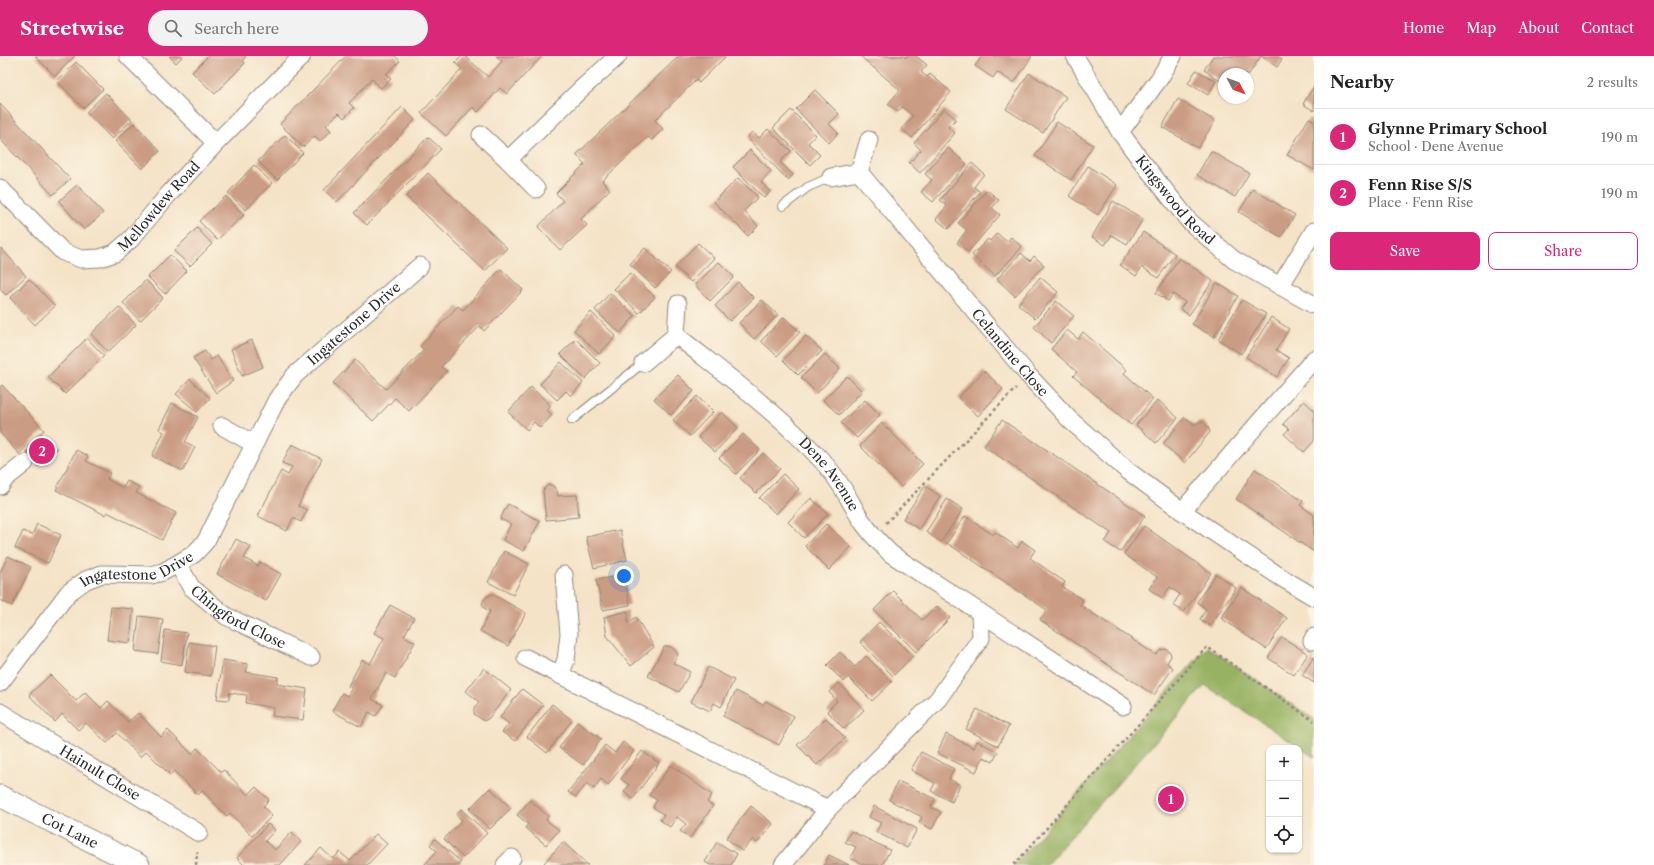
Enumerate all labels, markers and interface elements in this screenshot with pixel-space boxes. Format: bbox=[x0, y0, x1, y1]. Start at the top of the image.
search box bbox=[148, 10, 428, 46]
text: Streetwise bbox=[20, 17, 124, 40]
icon: search bbox=[162, 17, 184, 39]
text: Search here bbox=[194, 19, 279, 38]
text: Home bbox=[1403, 19, 1444, 37]
text: Map bbox=[1466, 19, 1496, 37]
text: About bbox=[1518, 19, 1559, 37]
text: Contact bbox=[1581, 19, 1634, 37]
north arrow bbox=[1218, 68, 1254, 104]
text: Nearby bbox=[1330, 72, 1394, 92]
text: 2 results bbox=[1587, 74, 1638, 90]
text: Glynne Primary School bbox=[1368, 119, 1547, 138]
text: 1 bbox=[1340, 129, 1346, 145]
text: 190 m bbox=[1601, 129, 1638, 145]
text: School · Dene Avenue bbox=[1368, 138, 1504, 154]
street label: Kingswood Road bbox=[1132, 152, 1219, 249]
street label: Mellowdew Road bbox=[114, 157, 204, 256]
text: Fenn Rise S/S bbox=[1368, 175, 1472, 194]
text: 2 bbox=[1339, 185, 1347, 201]
text: 190 m bbox=[1601, 185, 1638, 201]
text: Place · Fenn Rise bbox=[1368, 194, 1473, 210]
button: Save bbox=[1330, 232, 1480, 270]
button: Share bbox=[1488, 232, 1638, 270]
street label: Ingatestone Drive bbox=[304, 278, 404, 369]
street label: Celandine Close bbox=[968, 305, 1053, 400]
street label: Dene Avenue bbox=[795, 433, 863, 514]
pin: 2 bbox=[29, 436, 55, 466]
street label: Ingatestone Drive bbox=[76, 547, 197, 591]
your location bbox=[614, 566, 634, 586]
street label: Chingford Close bbox=[187, 581, 289, 653]
street label: Hainult Close bbox=[56, 741, 144, 804]
map controls bbox=[1266, 745, 1302, 853]
button: + bbox=[1266, 745, 1302, 781]
button: − bbox=[1266, 781, 1302, 817]
pin: 1 bbox=[1158, 784, 1184, 814]
street label: Cot Lane bbox=[38, 809, 101, 852]
button: locate bbox=[1266, 817, 1302, 853]

